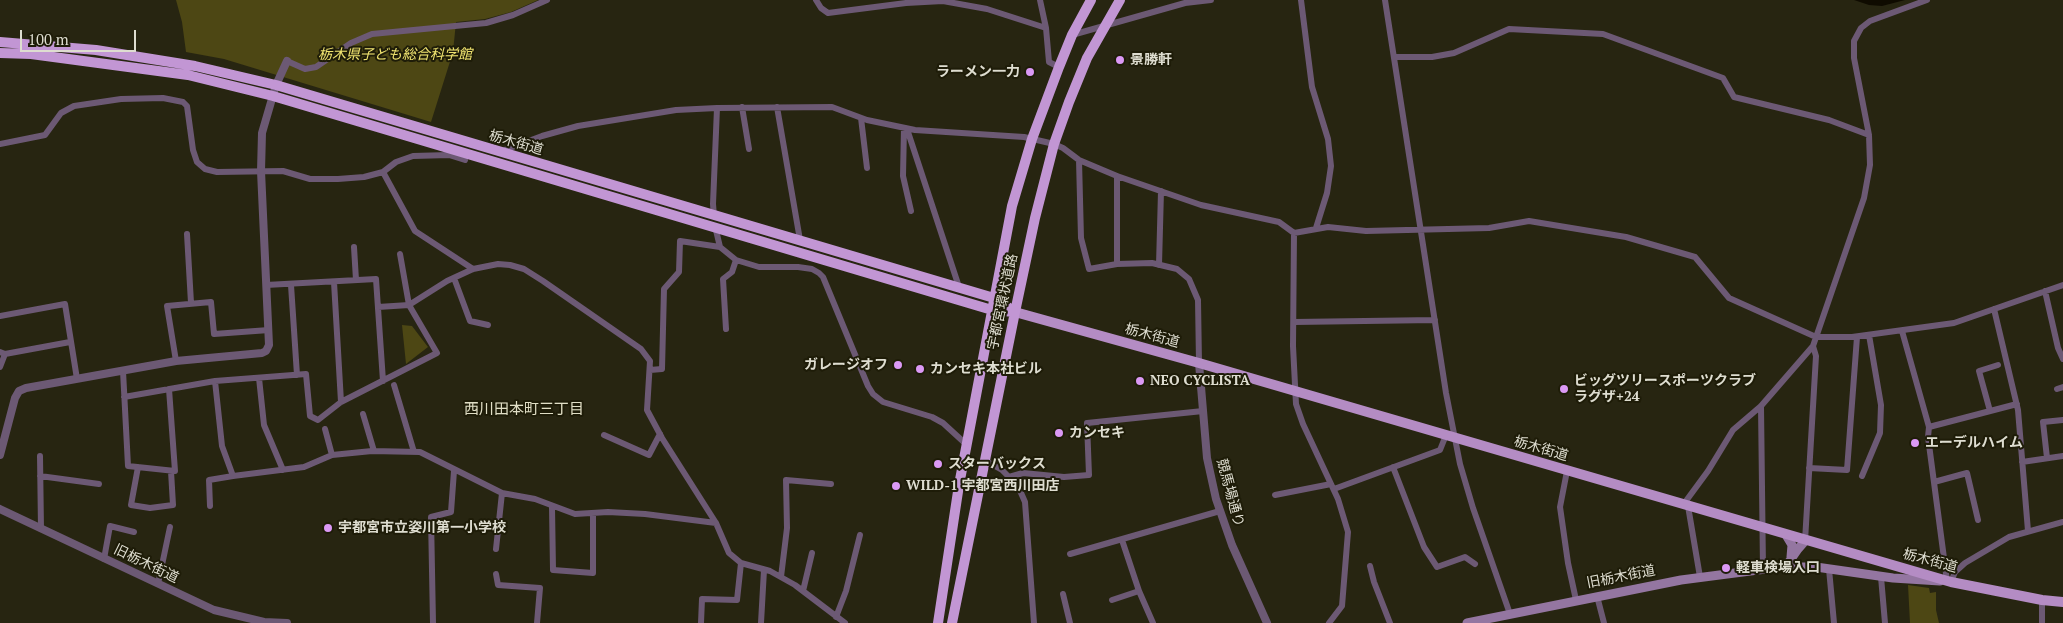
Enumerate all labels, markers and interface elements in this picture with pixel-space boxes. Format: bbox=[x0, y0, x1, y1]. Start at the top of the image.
scale bar bbox=[22, 20, 139, 52]
text: 100 m bbox=[28, 29, 69, 49]
park label: 栃木県子ども総合科学館 bbox=[318, 47, 472, 63]
place label: 景勝軒 bbox=[1130, 52, 1172, 68]
marker: 景勝軒 bbox=[1114, 54, 1126, 66]
place label: ラーメン一力 bbox=[936, 64, 1020, 80]
marker: ラーメン一力 bbox=[1024, 66, 1036, 78]
street label: 栃木街道 bbox=[487, 127, 545, 159]
street label: 宇都宮環状道路 bbox=[985, 252, 1021, 352]
street label: 栃木街道 bbox=[1123, 321, 1181, 351]
place label: ガレージオフ bbox=[804, 357, 888, 373]
marker: ガレージオフ bbox=[892, 359, 904, 371]
place label: カンセキ本社ビル bbox=[930, 361, 1042, 377]
marker: カンセキ本社ビル bbox=[914, 363, 926, 375]
place label: NEO CYCLISTA bbox=[1150, 373, 1250, 389]
place label: ビッグツリースポーツクラブ ラグザ+24 bbox=[1574, 373, 1756, 406]
marker: NEO CYCLISTA bbox=[1134, 375, 1146, 387]
marker: ビッグツリースポーツクラブ ラグザ+24 bbox=[1558, 383, 1570, 395]
district label: 西川田本町三丁目 bbox=[464, 401, 584, 419]
place label: カンセキ bbox=[1069, 425, 1125, 441]
marker: カンセキ bbox=[1053, 427, 1065, 439]
street label: 栃木街道 bbox=[1512, 433, 1570, 465]
place label: エーデルハイム bbox=[1925, 435, 2023, 451]
marker: エーデルハイム bbox=[1909, 437, 1921, 449]
place label: スターバックス bbox=[948, 456, 1046, 472]
street label: 競馬場通り bbox=[1213, 457, 1247, 529]
marker: スターバックス bbox=[932, 458, 944, 470]
place label: WILD-1 宇都宮西川田店 bbox=[906, 478, 1060, 494]
marker: WILD-1 宇都宮西川田店 bbox=[890, 480, 902, 492]
place label: 宇都宮市立姿川第一小学校 bbox=[338, 520, 506, 536]
marker: 宇都宮市立姿川第一小学校 bbox=[322, 522, 334, 534]
street label: 旧栃木街道 bbox=[111, 541, 181, 587]
street label: 栃木街道 bbox=[1901, 546, 1959, 576]
place label: 軽車検場入口 bbox=[1736, 560, 1820, 576]
street label: 旧栃木街道 bbox=[1585, 562, 1657, 592]
marker: 軽車検場入口 bbox=[1720, 562, 1732, 574]

